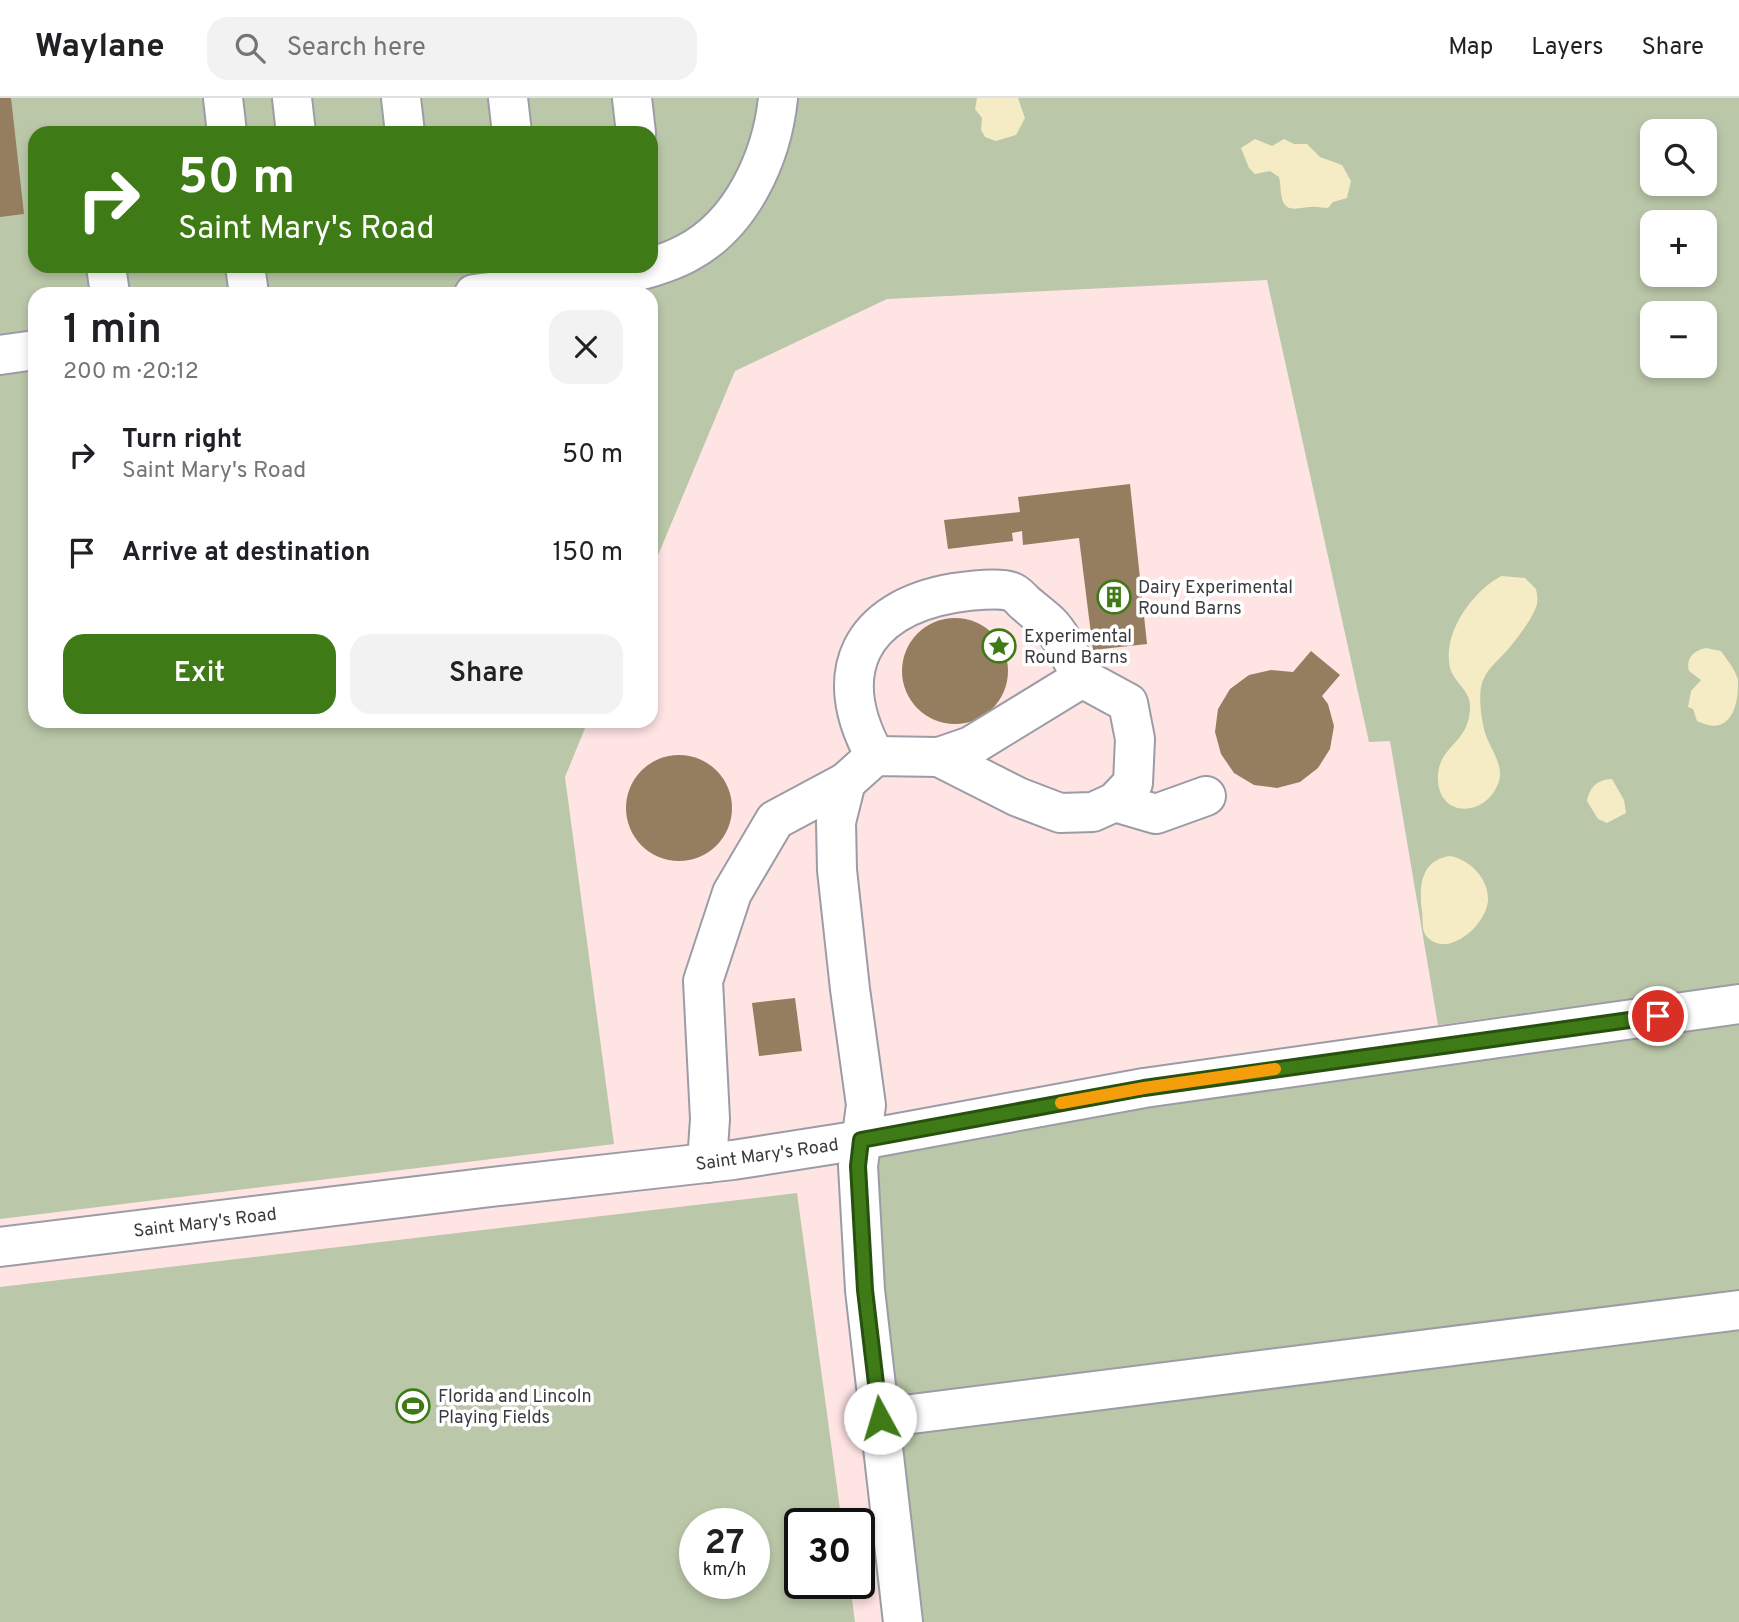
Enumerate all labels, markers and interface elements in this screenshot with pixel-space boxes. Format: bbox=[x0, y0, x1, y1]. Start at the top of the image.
search box bbox=[207, 17, 697, 80]
text: Waylane bbox=[35, 27, 165, 69]
icon: search bbox=[231, 29, 269, 67]
text: Search here bbox=[287, 32, 426, 65]
text: Map bbox=[1448, 33, 1493, 63]
text: Layers bbox=[1531, 33, 1603, 63]
text: Share bbox=[1641, 33, 1704, 63]
map controls bbox=[1640, 119, 1717, 378]
button: search bbox=[1640, 119, 1717, 196]
text: 50 m bbox=[178, 149, 295, 211]
icon: right bbox=[63, 154, 154, 245]
text: Saint Mary's Road bbox=[178, 210, 434, 250]
button: + bbox=[1640, 210, 1717, 287]
button: − bbox=[1640, 301, 1717, 378]
text: 1 min bbox=[63, 305, 162, 358]
button: close bbox=[549, 310, 623, 384]
text: 200 m · 20:12 bbox=[63, 358, 199, 387]
text: Turn right bbox=[122, 424, 242, 457]
icon: right bbox=[63, 436, 101, 474]
text: 50 m bbox=[562, 439, 623, 472]
text: Saint Mary's Road bbox=[122, 457, 306, 486]
icon: arrive bbox=[63, 534, 101, 572]
text: Arrive at destination bbox=[122, 537, 370, 570]
text: 150 m bbox=[552, 537, 623, 570]
place label: Dairy Experimental Round Barns bbox=[1138, 577, 1293, 621]
building icon: Dairy Experimental Round Barns bbox=[1095, 578, 1133, 616]
place label: Experimental Round Barns bbox=[1024, 626, 1132, 670]
place icon: Experimental Round Barns bbox=[980, 627, 1018, 665]
button: Exit bbox=[63, 634, 336, 714]
button: Share bbox=[350, 634, 623, 714]
pin bbox=[1628, 986, 1688, 1046]
icon: arrive bbox=[1639, 997, 1677, 1035]
street label: Saint Mary's Road bbox=[694, 1134, 840, 1177]
street label: Saint Mary's Road bbox=[132, 1203, 278, 1244]
position arrow bbox=[843, 1381, 917, 1455]
place label: Florida and Lincoln Playing Fields bbox=[438, 1386, 592, 1430]
sports icon: Florida and Lincoln Playing Fields bbox=[394, 1387, 432, 1425]
speed limit sign: 30 bbox=[784, 1508, 875, 1599]
text: 27 bbox=[705, 1522, 744, 1566]
text: km/h bbox=[703, 1559, 746, 1582]

